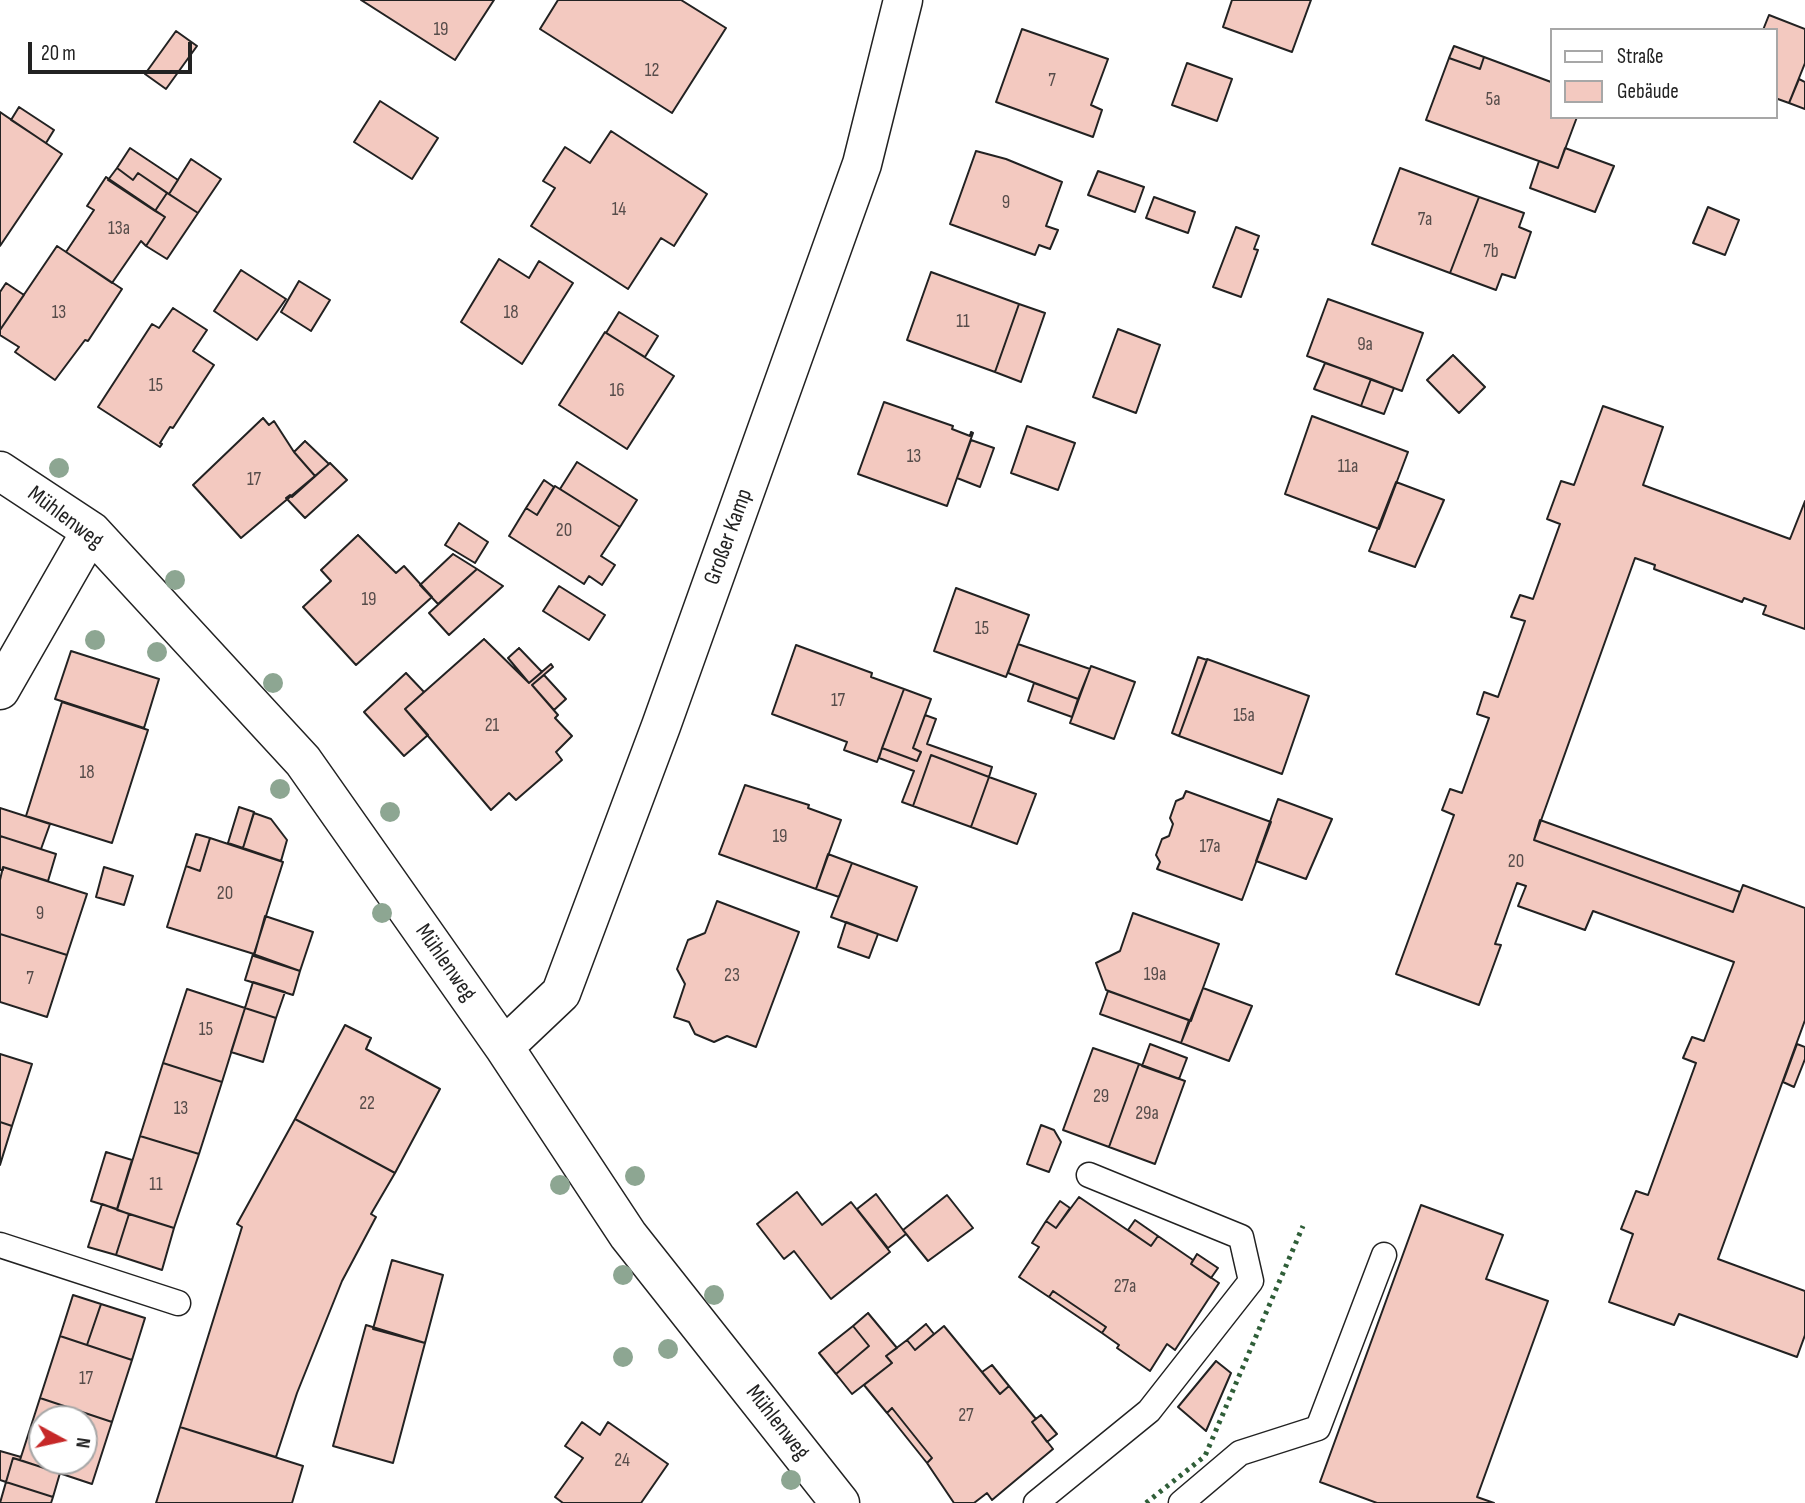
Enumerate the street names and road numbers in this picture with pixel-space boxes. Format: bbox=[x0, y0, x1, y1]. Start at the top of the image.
street label: Mühlenweg bbox=[22, 481, 108, 555]
street label: Großer Kamp bbox=[699, 485, 759, 589]
street label: Mühlenweg bbox=[409, 919, 481, 1007]
street label: Mühlenweg bbox=[739, 1380, 815, 1466]

